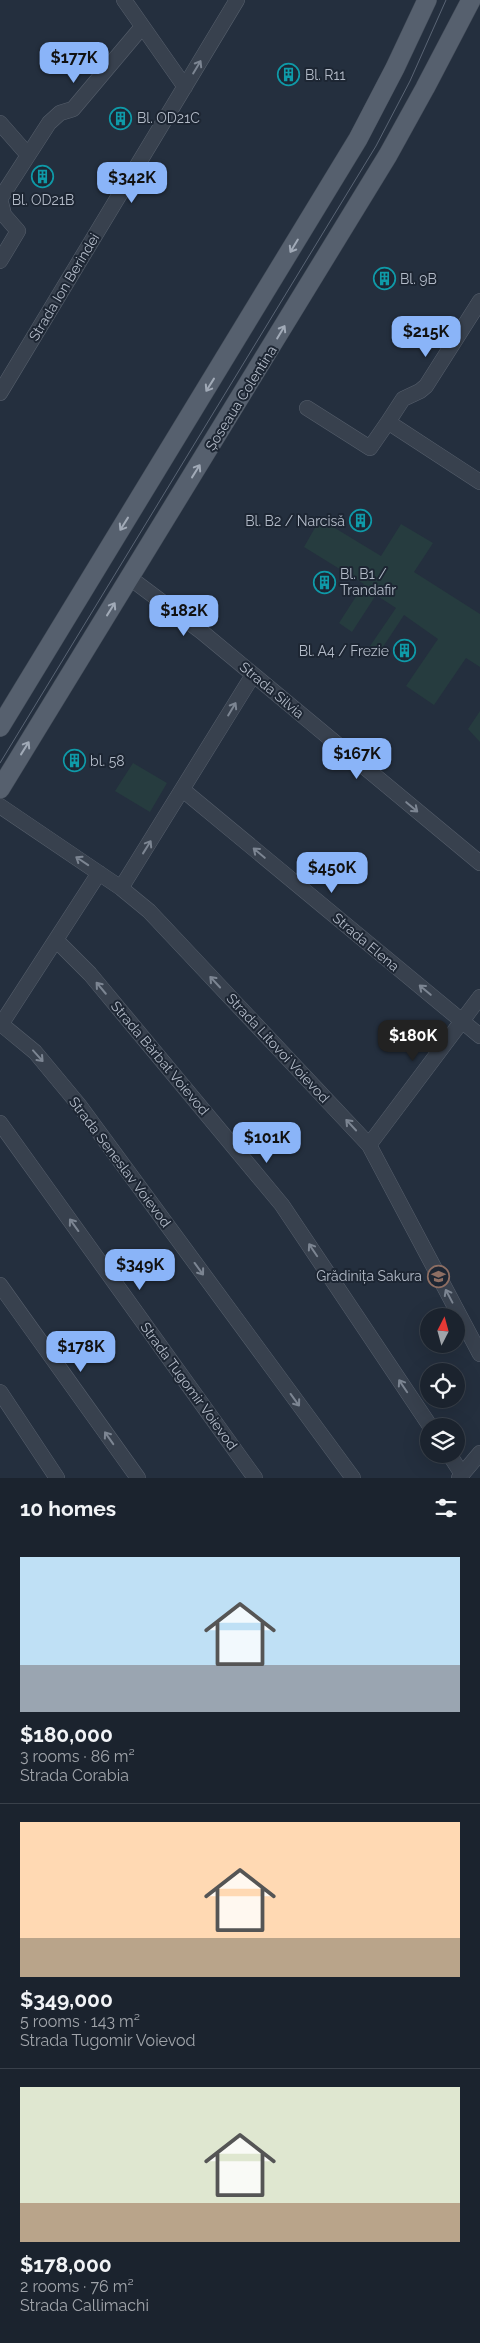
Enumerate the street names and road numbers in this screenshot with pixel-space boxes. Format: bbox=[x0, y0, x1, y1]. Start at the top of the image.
street label: Strada Ion Berindei bbox=[26, 230, 102, 344]
street label: Șoseaua Colentina bbox=[202, 343, 280, 453]
street label: Strada Silvia bbox=[237, 659, 307, 721]
street label: Strada Elena bbox=[330, 910, 402, 974]
street label: Strada Litovoi Voievod bbox=[223, 990, 333, 1106]
street label: Strada Bărbat Voievod bbox=[108, 998, 212, 1118]
street label: Strada Seneslav Voievod bbox=[66, 1094, 174, 1230]
street label: Strada Tugomir Voievod bbox=[137, 1319, 241, 1453]

